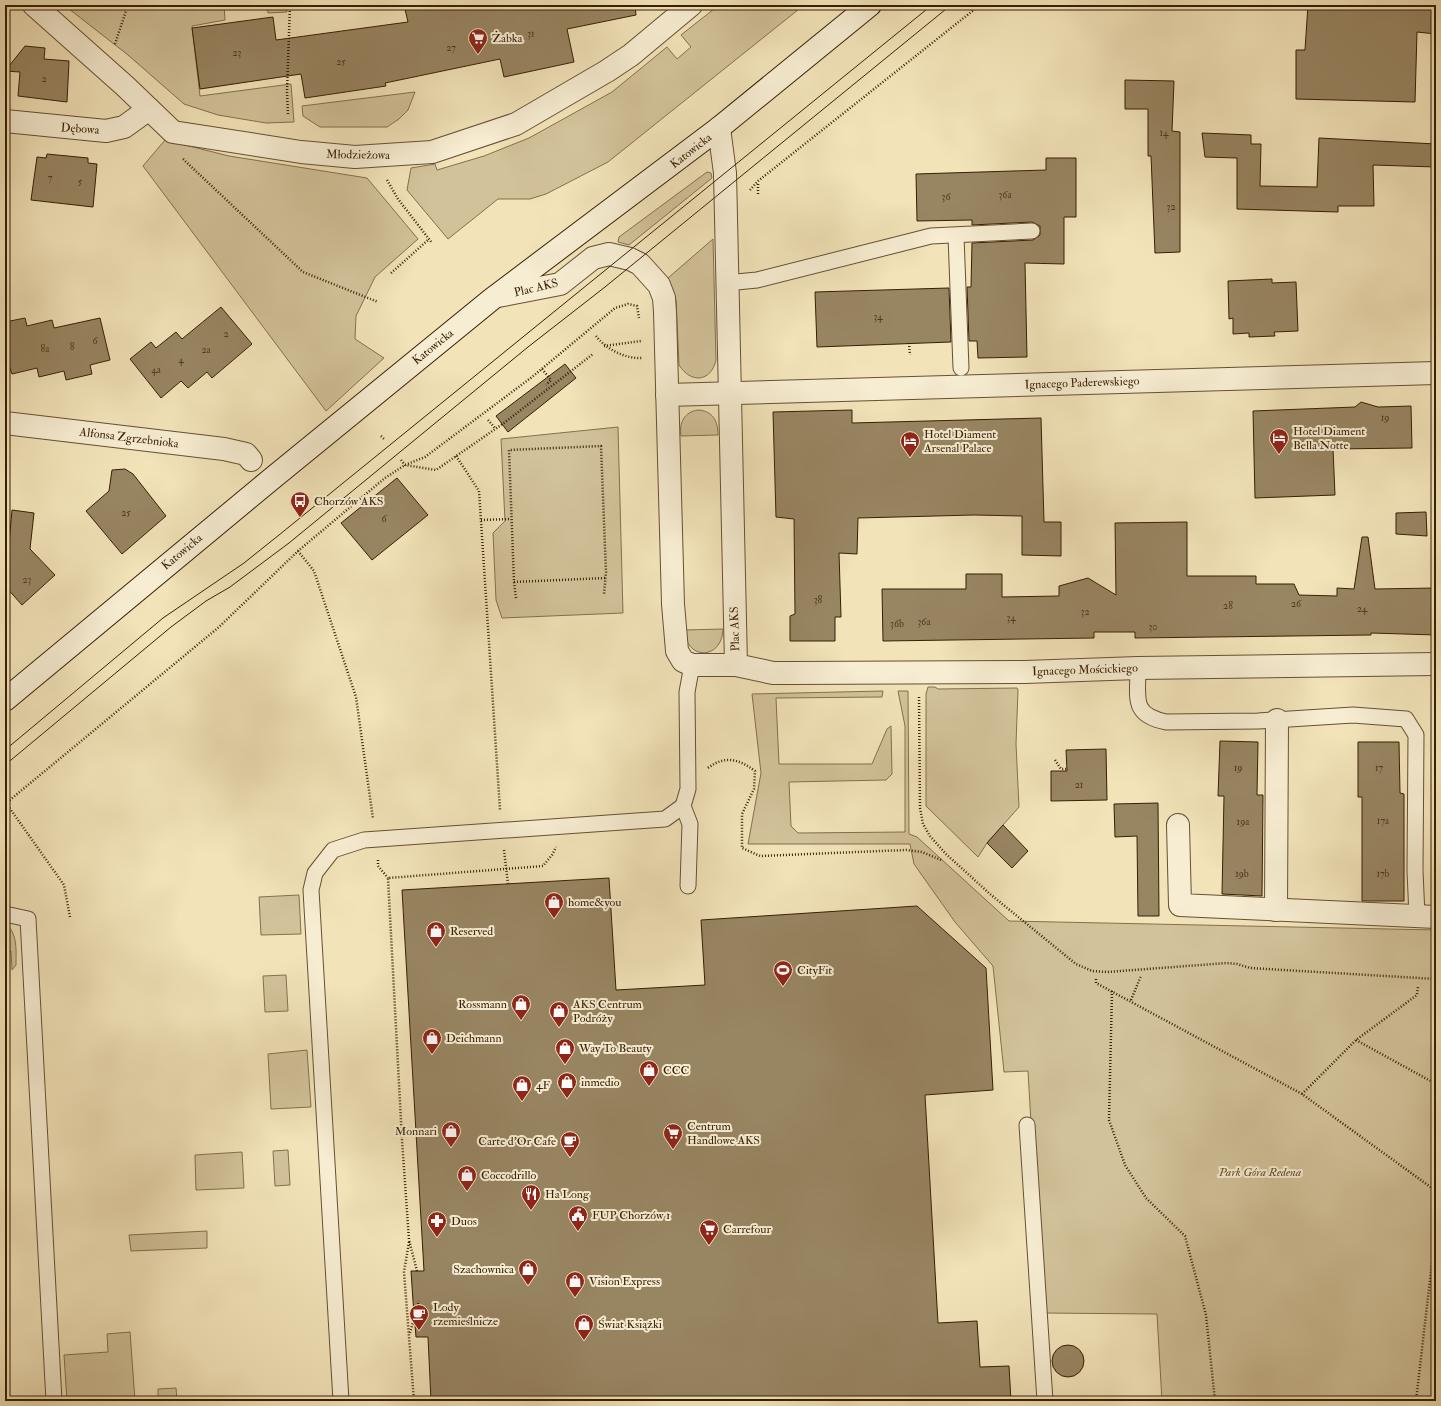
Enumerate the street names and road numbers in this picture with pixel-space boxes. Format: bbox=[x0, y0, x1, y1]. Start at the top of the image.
street label: Dębowa bbox=[60, 120, 101, 138]
street label: Katowicka bbox=[667, 129, 716, 172]
street label: Młodzieżowa bbox=[326, 147, 391, 163]
street label: Plac AKS bbox=[512, 276, 560, 300]
street label: Katowicka bbox=[409, 325, 458, 368]
street label: Ignacego Paderewskiego bbox=[1024, 373, 1140, 393]
street label: Alfonsa Zgrzebnioka bbox=[78, 424, 180, 452]
street label: Katowicka bbox=[158, 530, 206, 573]
street label: Plac AKS bbox=[727, 606, 743, 652]
street label: Ignacego Mościckiego bbox=[1032, 661, 1138, 679]

